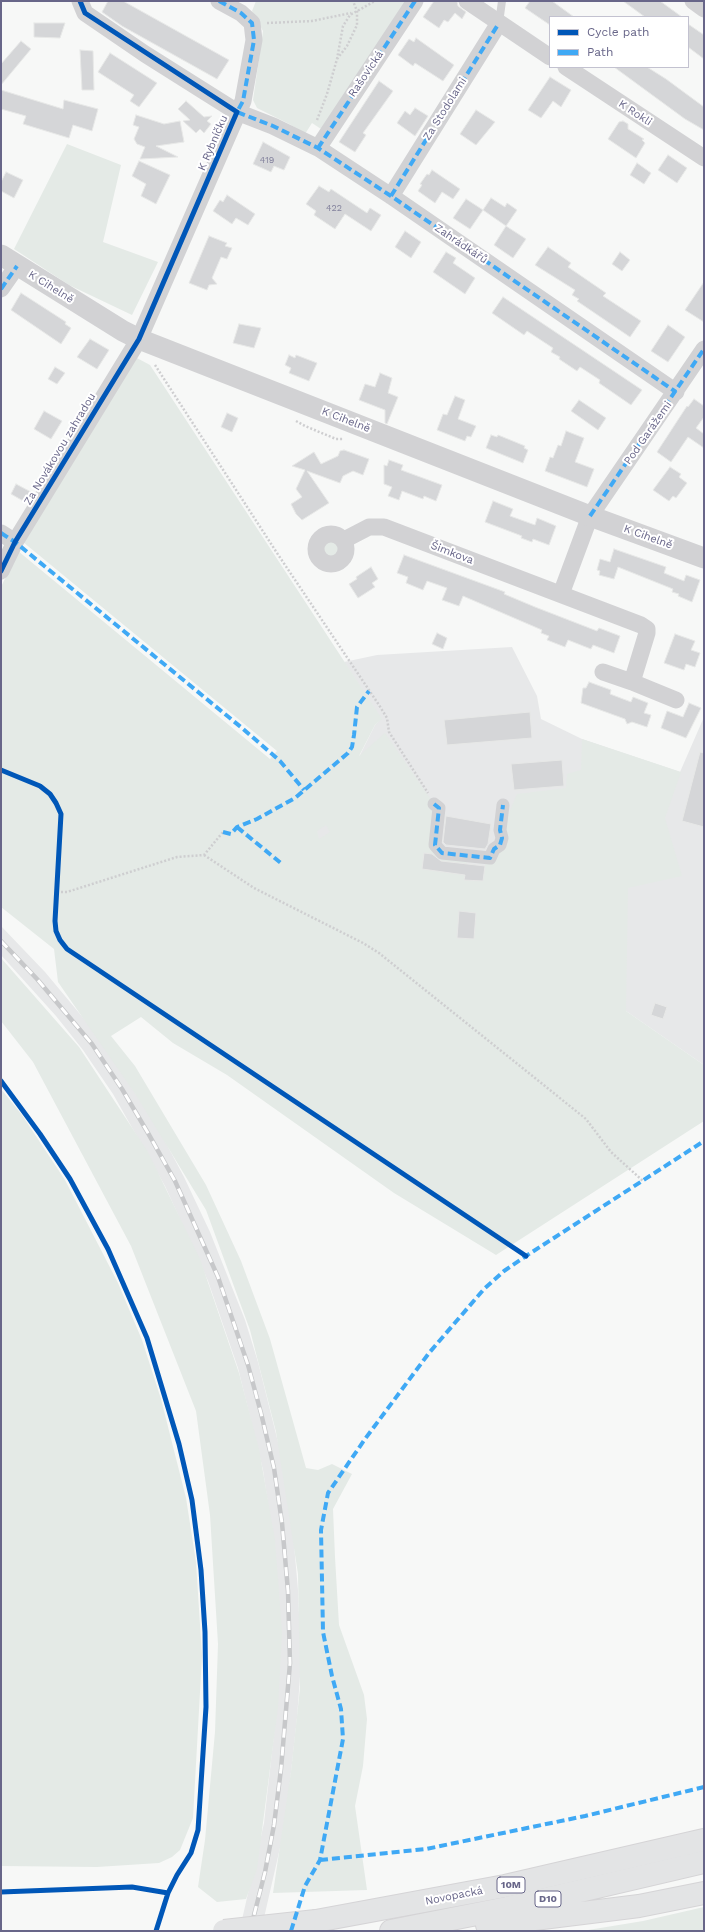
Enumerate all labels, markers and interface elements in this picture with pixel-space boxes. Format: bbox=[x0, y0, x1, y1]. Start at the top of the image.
legend bbox=[549, 16, 689, 68]
text: Cycle path bbox=[587, 25, 649, 39]
text: Path bbox=[587, 45, 613, 59]
street label: Rašovická bbox=[346, 48, 386, 100]
street label: Za Stodolami bbox=[420, 75, 470, 143]
street label: K Rokli bbox=[616, 97, 654, 129]
street label: K Rybníčku bbox=[195, 113, 231, 173]
house number: 419 bbox=[260, 155, 274, 165]
house number: 422 bbox=[326, 203, 342, 213]
street label: Zahrádkářů bbox=[432, 221, 490, 267]
street label: K Cihelně bbox=[26, 268, 76, 306]
street label: Za Novákovou zahradou bbox=[21, 391, 99, 507]
street label: Pod Garážemi bbox=[621, 399, 675, 467]
street label: K Cihelně bbox=[320, 405, 372, 435]
street label: K Cihelně bbox=[622, 522, 674, 552]
street label: Šimkova bbox=[429, 539, 475, 567]
road number: 10M bbox=[497, 1877, 525, 1893]
street label: Novopacká bbox=[424, 1884, 484, 1908]
road number: D10 bbox=[535, 1891, 561, 1907]

